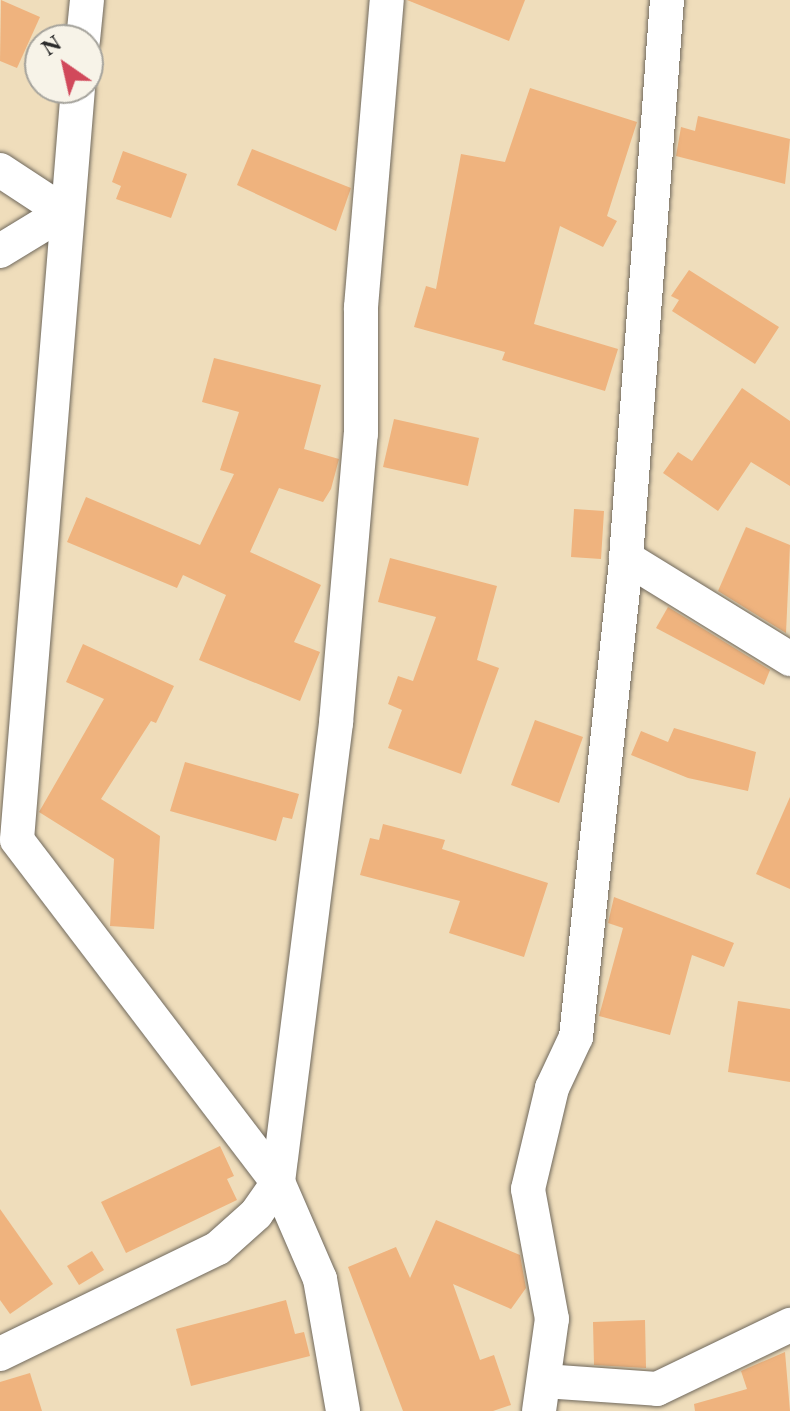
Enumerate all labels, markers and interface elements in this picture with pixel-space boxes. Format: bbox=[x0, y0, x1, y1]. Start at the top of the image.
north arrow bbox=[24, 24, 104, 104]
text: N bbox=[36, 28, 67, 62]

